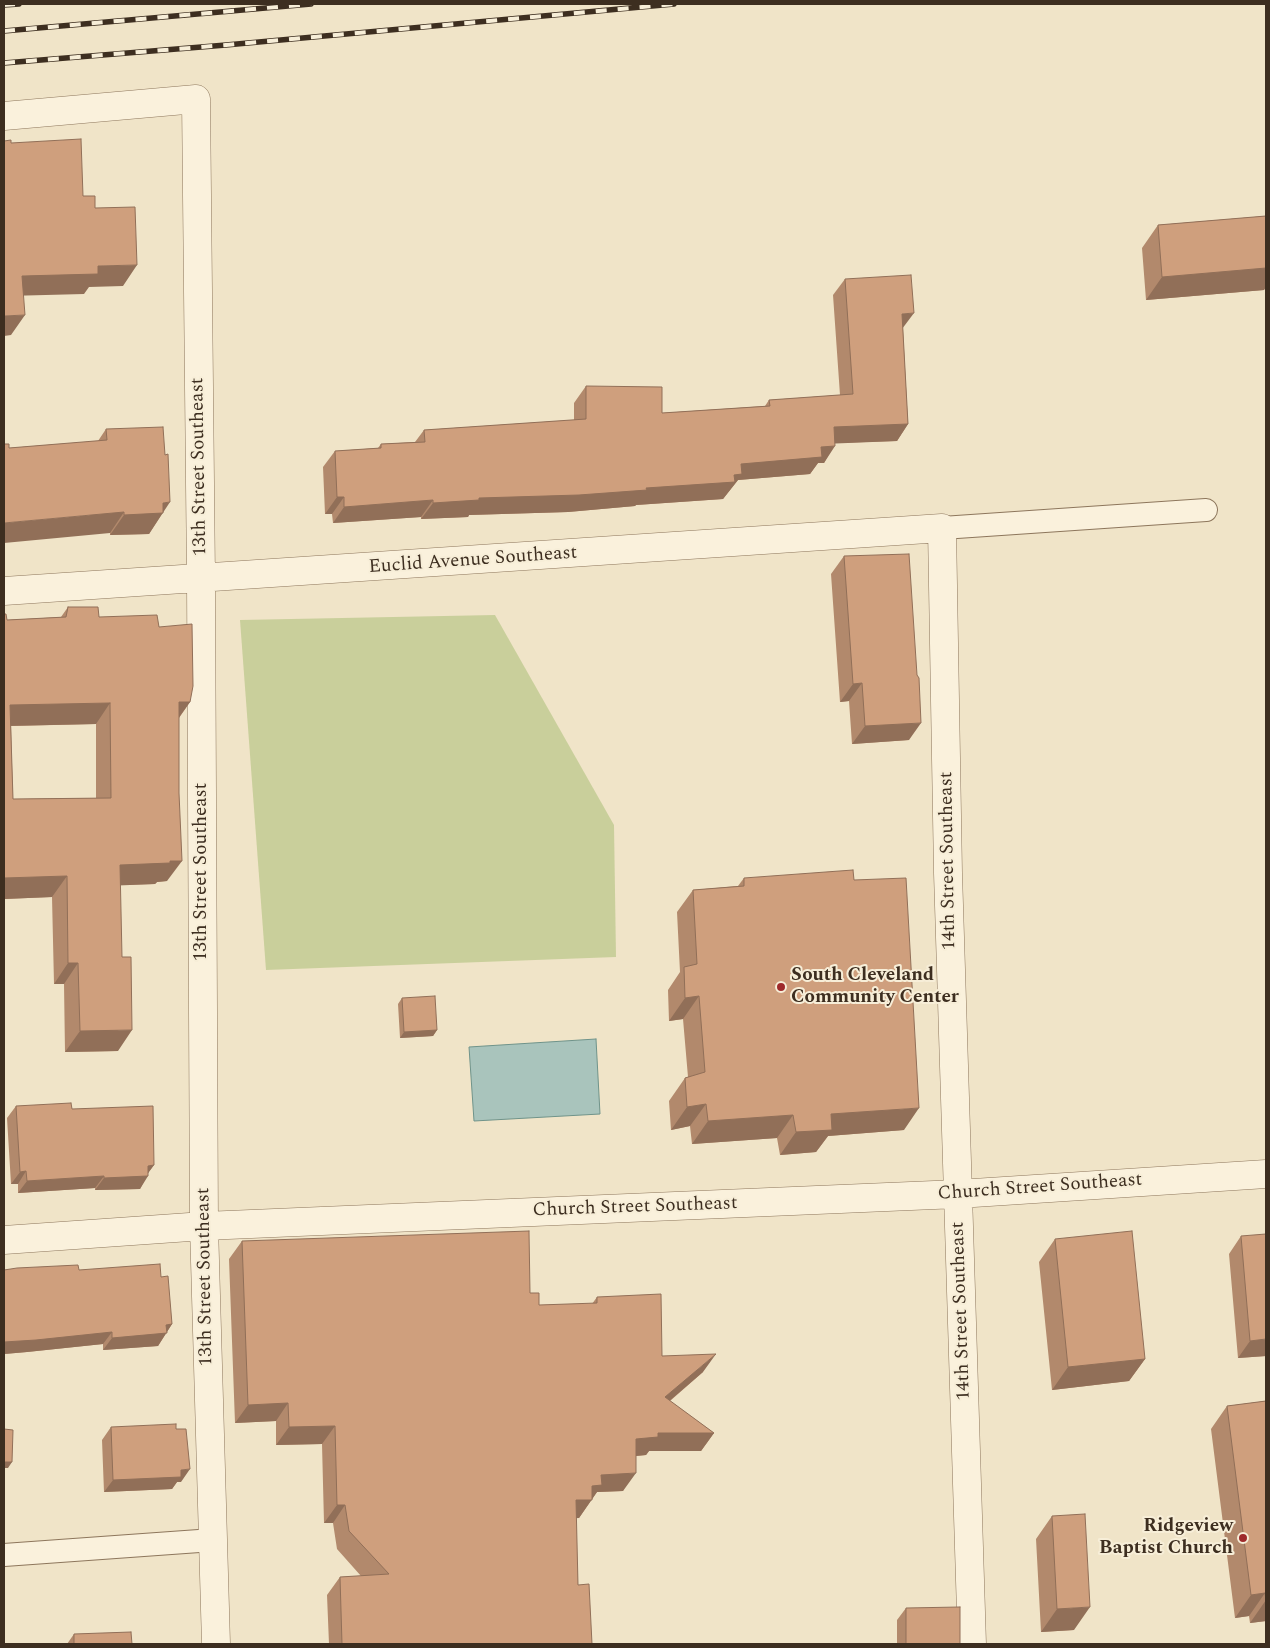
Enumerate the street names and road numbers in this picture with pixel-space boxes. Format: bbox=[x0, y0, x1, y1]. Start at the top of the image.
street label: 13th Street Southeast bbox=[187, 377, 213, 557]
street label: Euclid Avenue Southeast bbox=[368, 542, 578, 580]
street label: 14th Street Southeast bbox=[936, 771, 962, 951]
street label: 13th Street Southeast bbox=[191, 783, 213, 961]
street label: Church Street Southeast bbox=[937, 1169, 1143, 1207]
street label: 13th Street Southeast bbox=[193, 1187, 219, 1367]
street label: Church Street Southeast bbox=[532, 1193, 738, 1223]
street label: 14th Street Southeast bbox=[947, 1221, 977, 1401]

